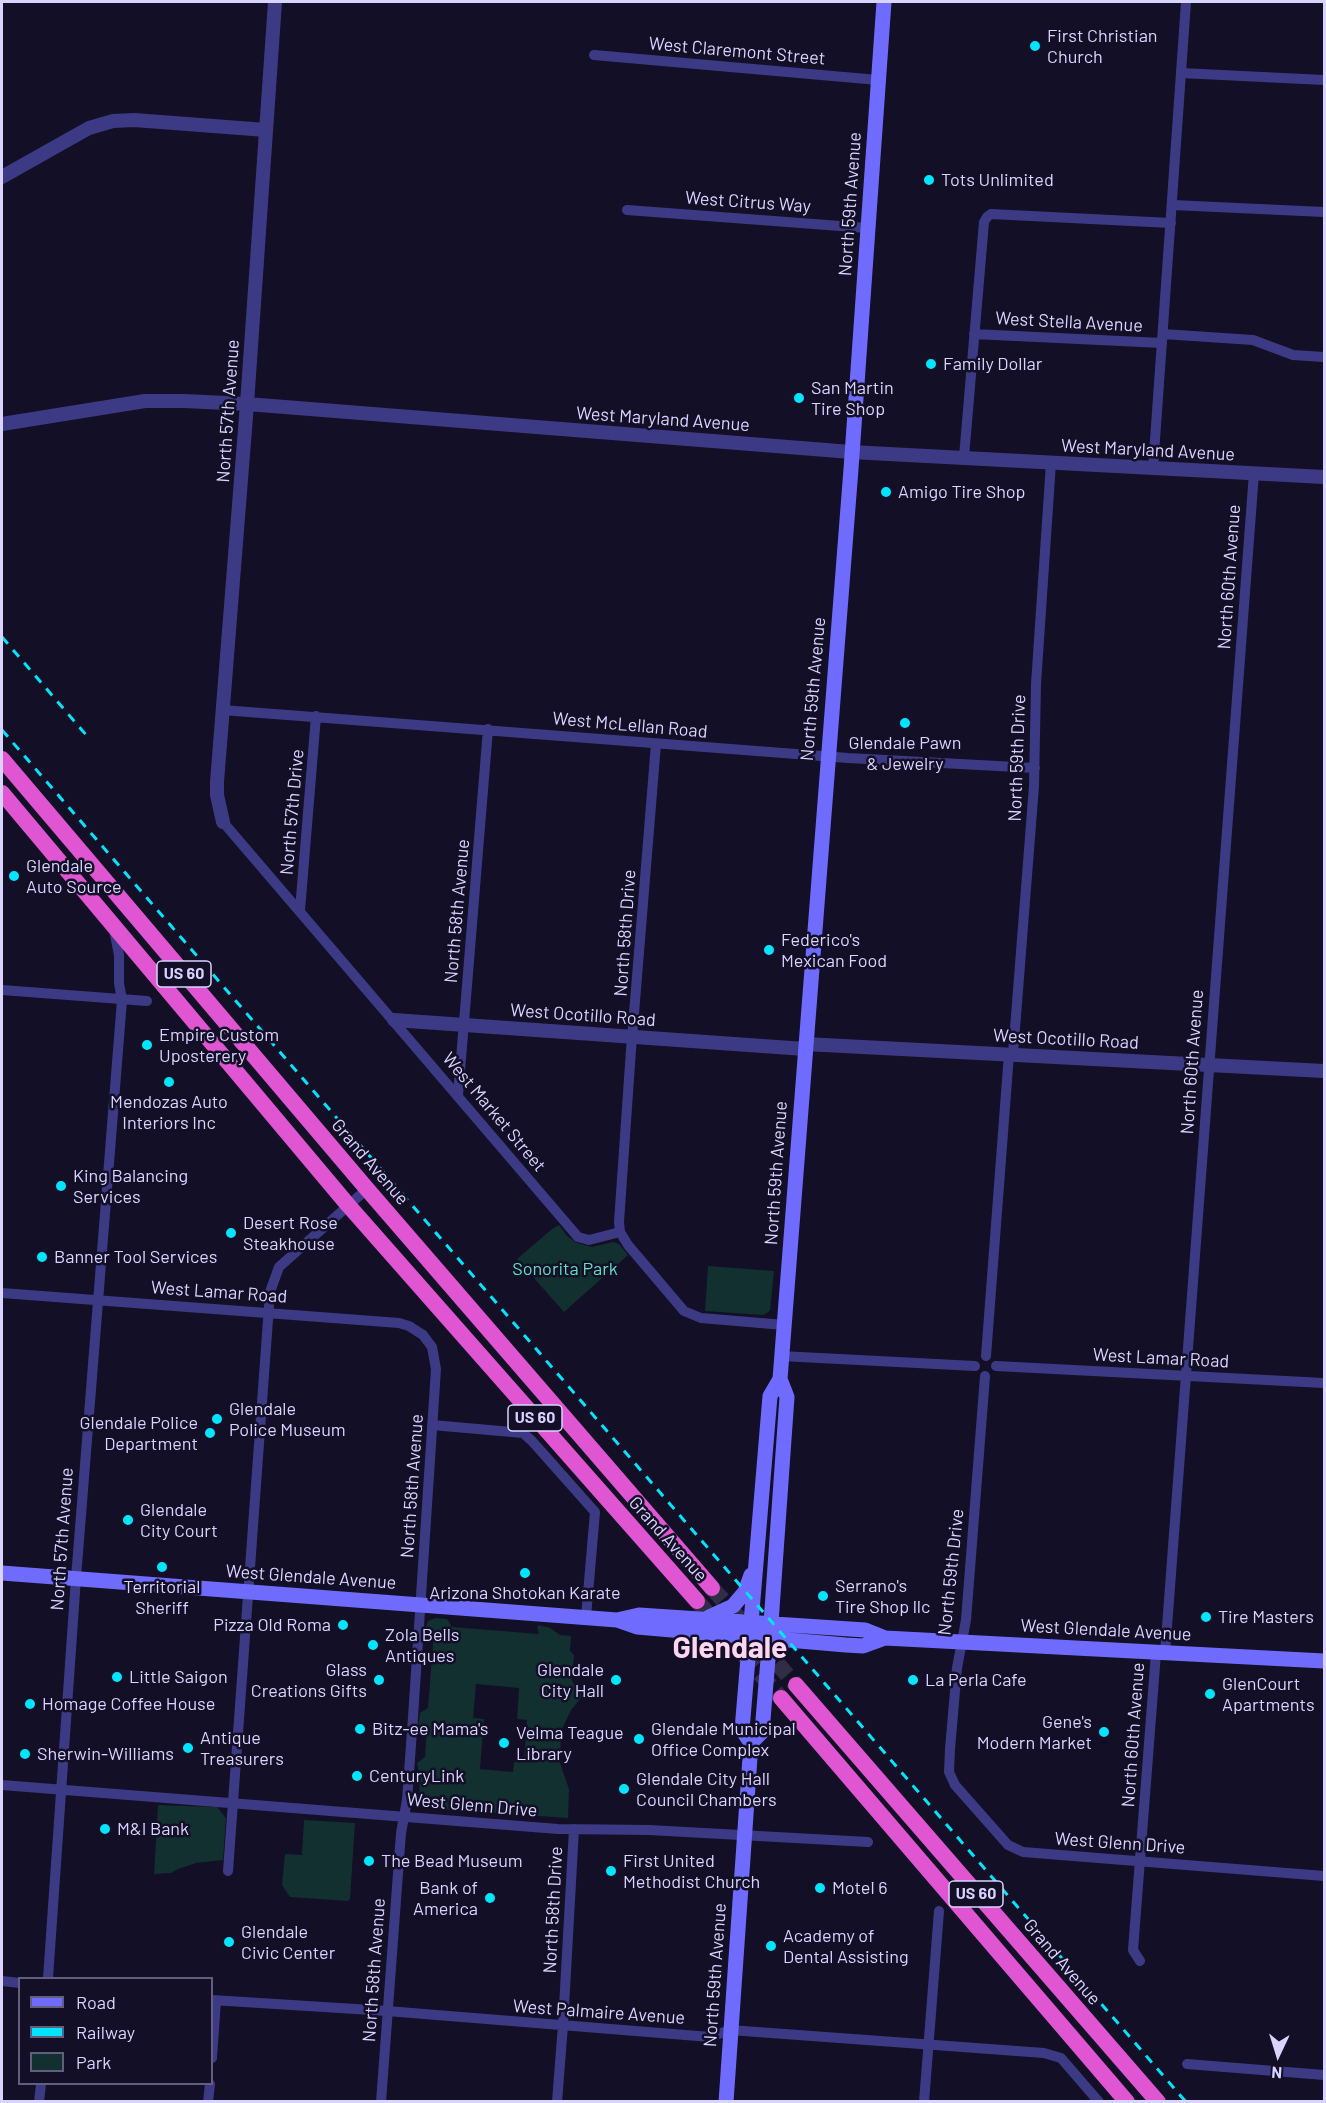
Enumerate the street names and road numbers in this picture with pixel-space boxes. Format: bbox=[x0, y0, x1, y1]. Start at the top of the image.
street label: West Claremont Street bbox=[648, 33, 826, 69]
street label: North 59th Avenue bbox=[834, 131, 866, 277]
street label: West Citrus Way bbox=[684, 187, 812, 217]
street label: West Stella Avenue bbox=[995, 307, 1143, 337]
street label: North 57th Avenue bbox=[212, 339, 244, 483]
street label: West Maryland Avenue bbox=[575, 402, 751, 436]
street label: West Maryland Avenue bbox=[1060, 435, 1236, 465]
street label: North 60th Avenue bbox=[1213, 504, 1245, 650]
street label: North 59th Avenue bbox=[796, 616, 830, 762]
street label: North 59th Drive bbox=[1004, 694, 1030, 822]
street label: West McLellan Road bbox=[551, 707, 709, 743]
street label: North 57th Drive bbox=[276, 748, 308, 876]
street label: North 58th Avenue bbox=[440, 838, 474, 984]
street label: North 58th Drive bbox=[610, 869, 640, 997]
road number: US 60 bbox=[157, 961, 211, 987]
street label: North 60th Avenue bbox=[1176, 989, 1208, 1135]
street label: West Ocotillo Road bbox=[509, 999, 657, 1031]
street label: West Ocotillo Road bbox=[993, 1024, 1139, 1054]
street label: West Market Street bbox=[438, 1048, 550, 1176]
street label: North 59th Avenue bbox=[760, 1100, 792, 1246]
street label: Grand Avenue bbox=[327, 1115, 413, 1209]
street label: West Lamar Road bbox=[150, 1276, 288, 1308]
street label: West Lamar Road bbox=[1092, 1344, 1230, 1372]
road number: US 60 bbox=[508, 1405, 562, 1431]
street label: North 58th Avenue bbox=[396, 1413, 428, 1559]
street label: North 57th Avenue bbox=[46, 1467, 78, 1611]
street label: Grand Avenue bbox=[624, 1492, 712, 1586]
street label: North 59th Drive bbox=[934, 1508, 968, 1636]
street label: West Glendale Avenue bbox=[225, 1560, 397, 1594]
street label: West Glendale Avenue bbox=[1020, 1615, 1192, 1645]
street label: North 60th Avenue bbox=[1117, 1662, 1149, 1808]
street label: West Glenn Drive bbox=[406, 1789, 538, 1821]
street label: West Glenn Drive bbox=[1054, 1828, 1186, 1858]
street label: North 58th Drive bbox=[539, 1846, 567, 1974]
road number: US 60 bbox=[949, 1881, 1003, 1907]
street label: North 58th Avenue bbox=[358, 1897, 390, 2043]
street label: North 59th Avenue bbox=[699, 1902, 731, 2048]
street label: Grand Avenue bbox=[1019, 1915, 1105, 2009]
street label: West Palmaire Avenue bbox=[512, 1995, 686, 2029]

